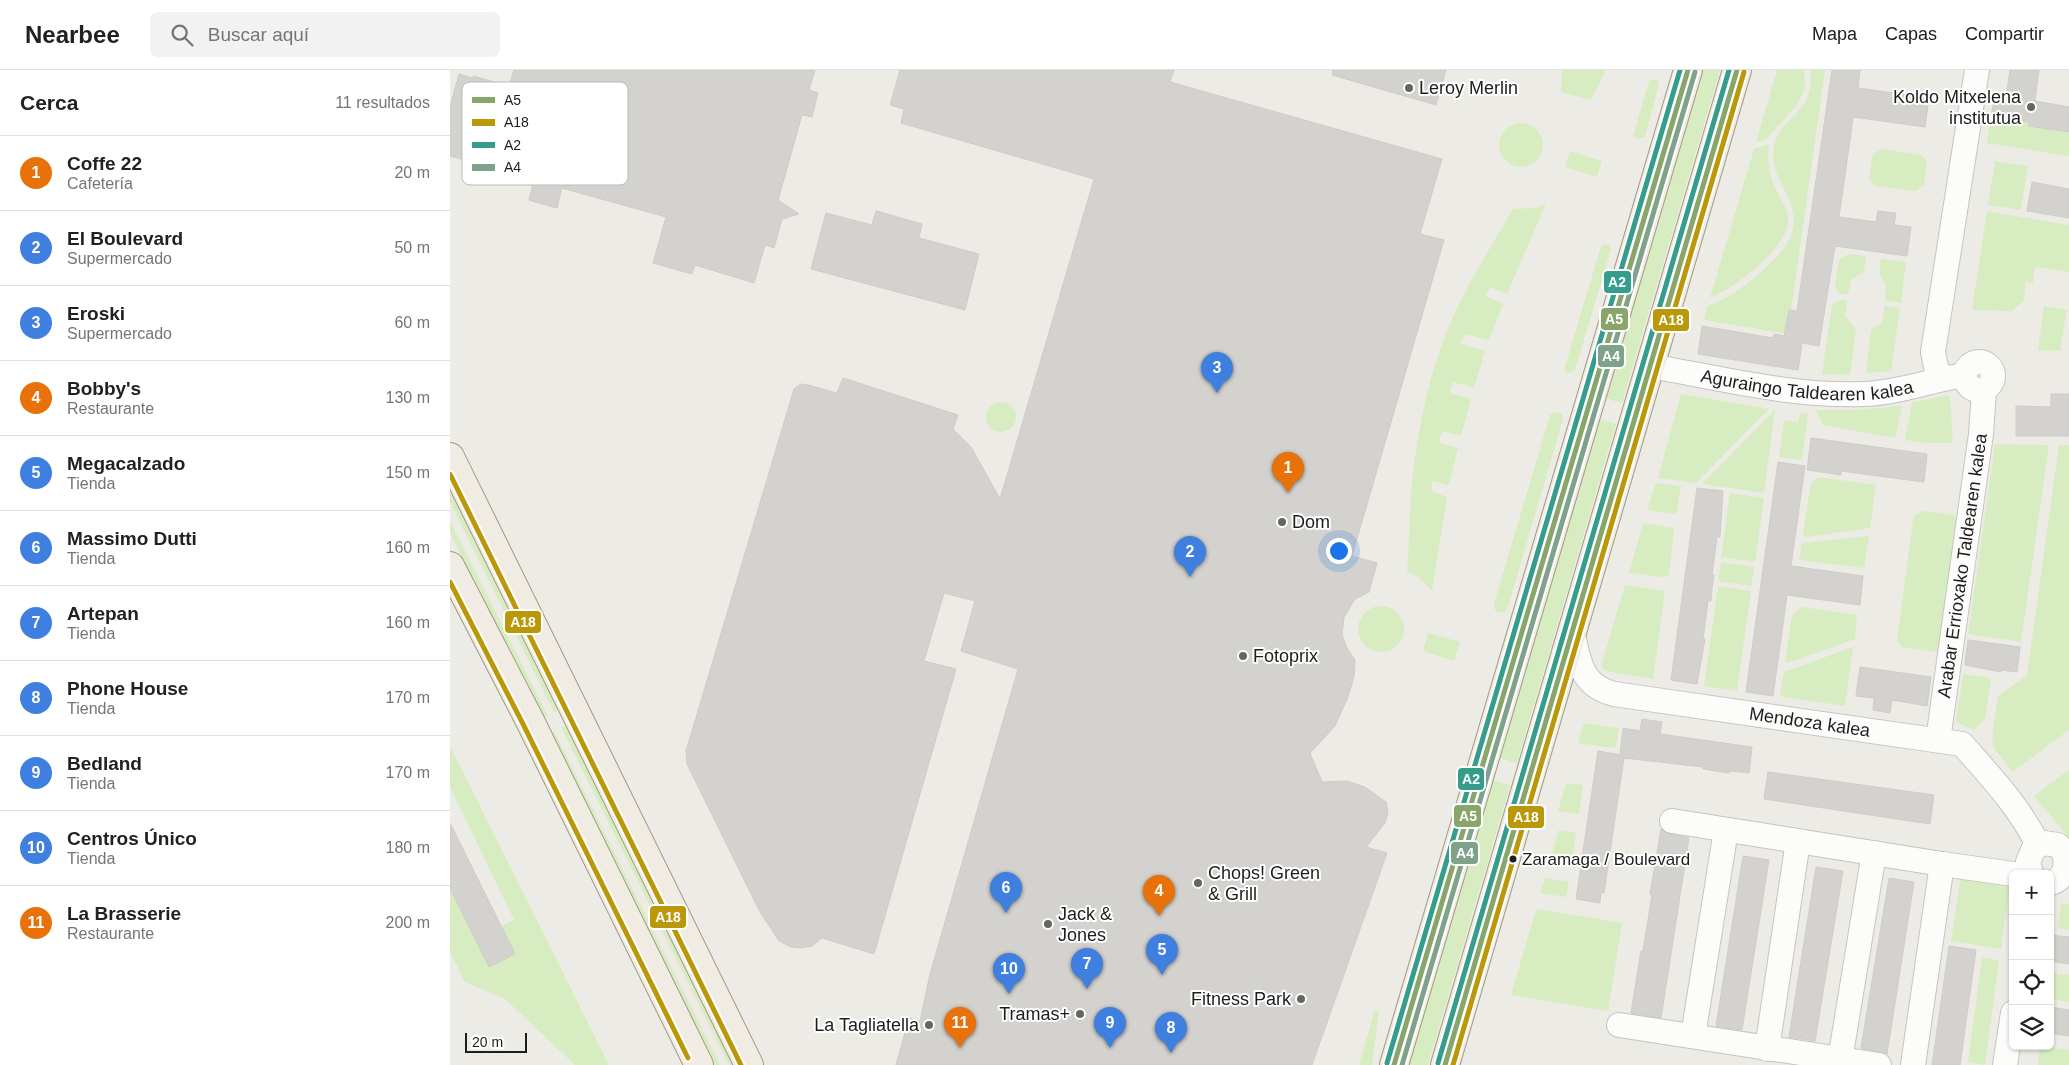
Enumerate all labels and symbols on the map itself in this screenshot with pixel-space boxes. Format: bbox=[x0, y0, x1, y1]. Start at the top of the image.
place label: Leroy Merlin bbox=[1419, 78, 1518, 98]
legend bbox=[462, 82, 628, 185]
marker: Leroy Merlin bbox=[1403, 82, 1415, 94]
place label: Koldo Mitxelena institutua bbox=[1893, 87, 2022, 128]
text: A5 bbox=[504, 92, 521, 108]
marker: Koldo Mitxelena institutua bbox=[2025, 101, 2037, 113]
text: A18 bbox=[504, 114, 529, 130]
text: A2 bbox=[504, 137, 521, 153]
text: A4 bbox=[504, 159, 521, 175]
line badge: A2 bbox=[1603, 270, 1632, 294]
text: A2 bbox=[1608, 274, 1626, 290]
line badge: A5 bbox=[1600, 307, 1629, 331]
line badge: A18 bbox=[1652, 308, 1690, 332]
text: A5 bbox=[1605, 311, 1623, 327]
text: A18 bbox=[1658, 312, 1684, 328]
line badge: A4 bbox=[1597, 344, 1625, 368]
text: A4 bbox=[1602, 348, 1620, 364]
pin: 3 bbox=[1201, 352, 1233, 393]
street label: Aguraingo Taldearen kalea bbox=[1699, 366, 1916, 404]
street label: Arabar Errioxako Taldearen kalea bbox=[1934, 431, 1991, 699]
pin: 1 bbox=[1272, 452, 1304, 493]
place label: Dom bbox=[1292, 512, 1330, 532]
marker: Dom bbox=[1276, 516, 1288, 528]
pin: 2 bbox=[1174, 536, 1206, 577]
your location bbox=[1326, 538, 1352, 564]
line badge: A18 bbox=[504, 610, 542, 634]
text: A18 bbox=[510, 614, 536, 630]
place label: Fotoprix bbox=[1253, 646, 1318, 666]
marker: Fotoprix bbox=[1237, 650, 1249, 662]
street label: Mendoza kalea bbox=[1748, 704, 1873, 741]
line badge: A2 bbox=[1457, 767, 1485, 791]
text: A2 bbox=[1462, 771, 1480, 787]
line badge: A5 bbox=[1453, 804, 1482, 828]
line badge: A18 bbox=[1507, 805, 1545, 829]
text: A5 bbox=[1459, 808, 1477, 824]
text: A18 bbox=[1513, 809, 1539, 825]
line badge: A4 bbox=[1450, 841, 1479, 865]
text: A4 bbox=[1456, 845, 1474, 861]
place label: Zaramaga / Boulevard bbox=[1522, 850, 1690, 869]
marker: Zaramaga / Boulevard bbox=[1508, 854, 1518, 864]
place label: Chops! Green & Grill bbox=[1208, 863, 1320, 904]
pin: 6 bbox=[990, 872, 1022, 913]
pin: 4 bbox=[1143, 875, 1175, 916]
marker: Chops! Green & Grill bbox=[1192, 877, 1204, 889]
place label: Jack & Jones bbox=[1058, 904, 1112, 945]
line badge: A18 bbox=[649, 905, 687, 929]
text: A18 bbox=[655, 909, 681, 925]
marker: Jack & Jones bbox=[1042, 918, 1054, 930]
pin: 5 bbox=[1146, 934, 1178, 975]
pin: 7 bbox=[1071, 948, 1103, 989]
pin: 10 bbox=[993, 953, 1025, 994]
place label: Fitness Park bbox=[1191, 989, 1292, 1009]
marker: Fitness Park bbox=[1295, 993, 1307, 1005]
place label: Tramas+ bbox=[999, 1004, 1070, 1024]
pin: 11 bbox=[944, 1007, 976, 1048]
pin: 9 bbox=[1094, 1007, 1126, 1048]
marker: Tramas+ bbox=[1074, 1008, 1086, 1020]
pin: 8 bbox=[1155, 1012, 1187, 1053]
place label: La Tagliatella bbox=[814, 1015, 920, 1035]
marker: La Tagliatella bbox=[923, 1019, 935, 1031]
scale bar bbox=[465, 1030, 528, 1053]

